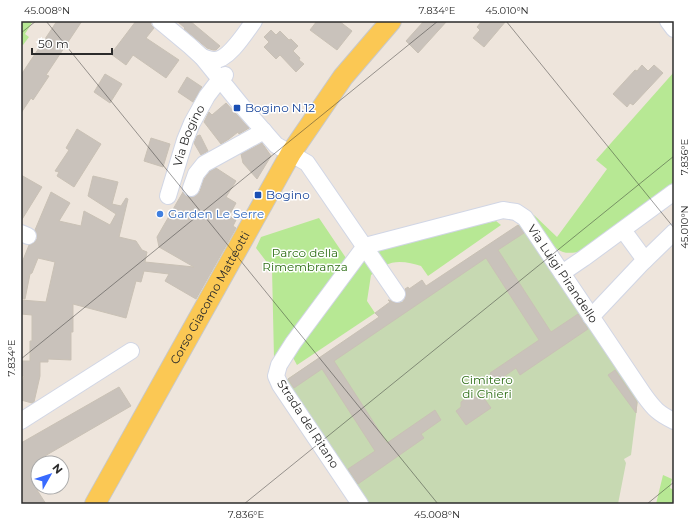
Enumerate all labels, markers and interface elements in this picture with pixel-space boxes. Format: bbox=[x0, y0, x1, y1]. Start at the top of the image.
text: 45.008°N bbox=[24, 4, 70, 17]
text: 7.834°E bbox=[419, 4, 456, 17]
text: 45.010°N bbox=[485, 4, 529, 17]
scale bar bbox=[32, 30, 112, 56]
text: 50 m bbox=[38, 36, 69, 51]
place label: Bogino N.12 bbox=[245, 100, 315, 115]
street label: Via Bogino bbox=[169, 102, 208, 168]
marker: Bogino N.12 bbox=[232, 103, 242, 113]
text: 7.836°E bbox=[678, 139, 691, 175]
place label: Bogino bbox=[266, 187, 310, 202]
marker: Bogino bbox=[253, 190, 263, 200]
text: 45.010°N bbox=[678, 205, 691, 249]
place label: Garden Le Serre bbox=[168, 206, 264, 221]
marker: Garden Le Serre bbox=[155, 209, 165, 219]
street label: Via Luigi Pirandello bbox=[525, 222, 601, 326]
street label: Corso Giacomo Matteotti bbox=[167, 229, 253, 367]
park label: Parco della Rimembranza bbox=[262, 245, 348, 274]
text: 7.834°E bbox=[5, 339, 18, 376]
park label: Cimitero di Chieri bbox=[461, 372, 513, 401]
street label: Strada del Ritano bbox=[274, 376, 343, 471]
north arrow bbox=[30, 455, 70, 495]
text: N bbox=[50, 461, 66, 477]
text: 7.836°E bbox=[228, 508, 264, 521]
text: 45.008°N bbox=[414, 508, 460, 521]

